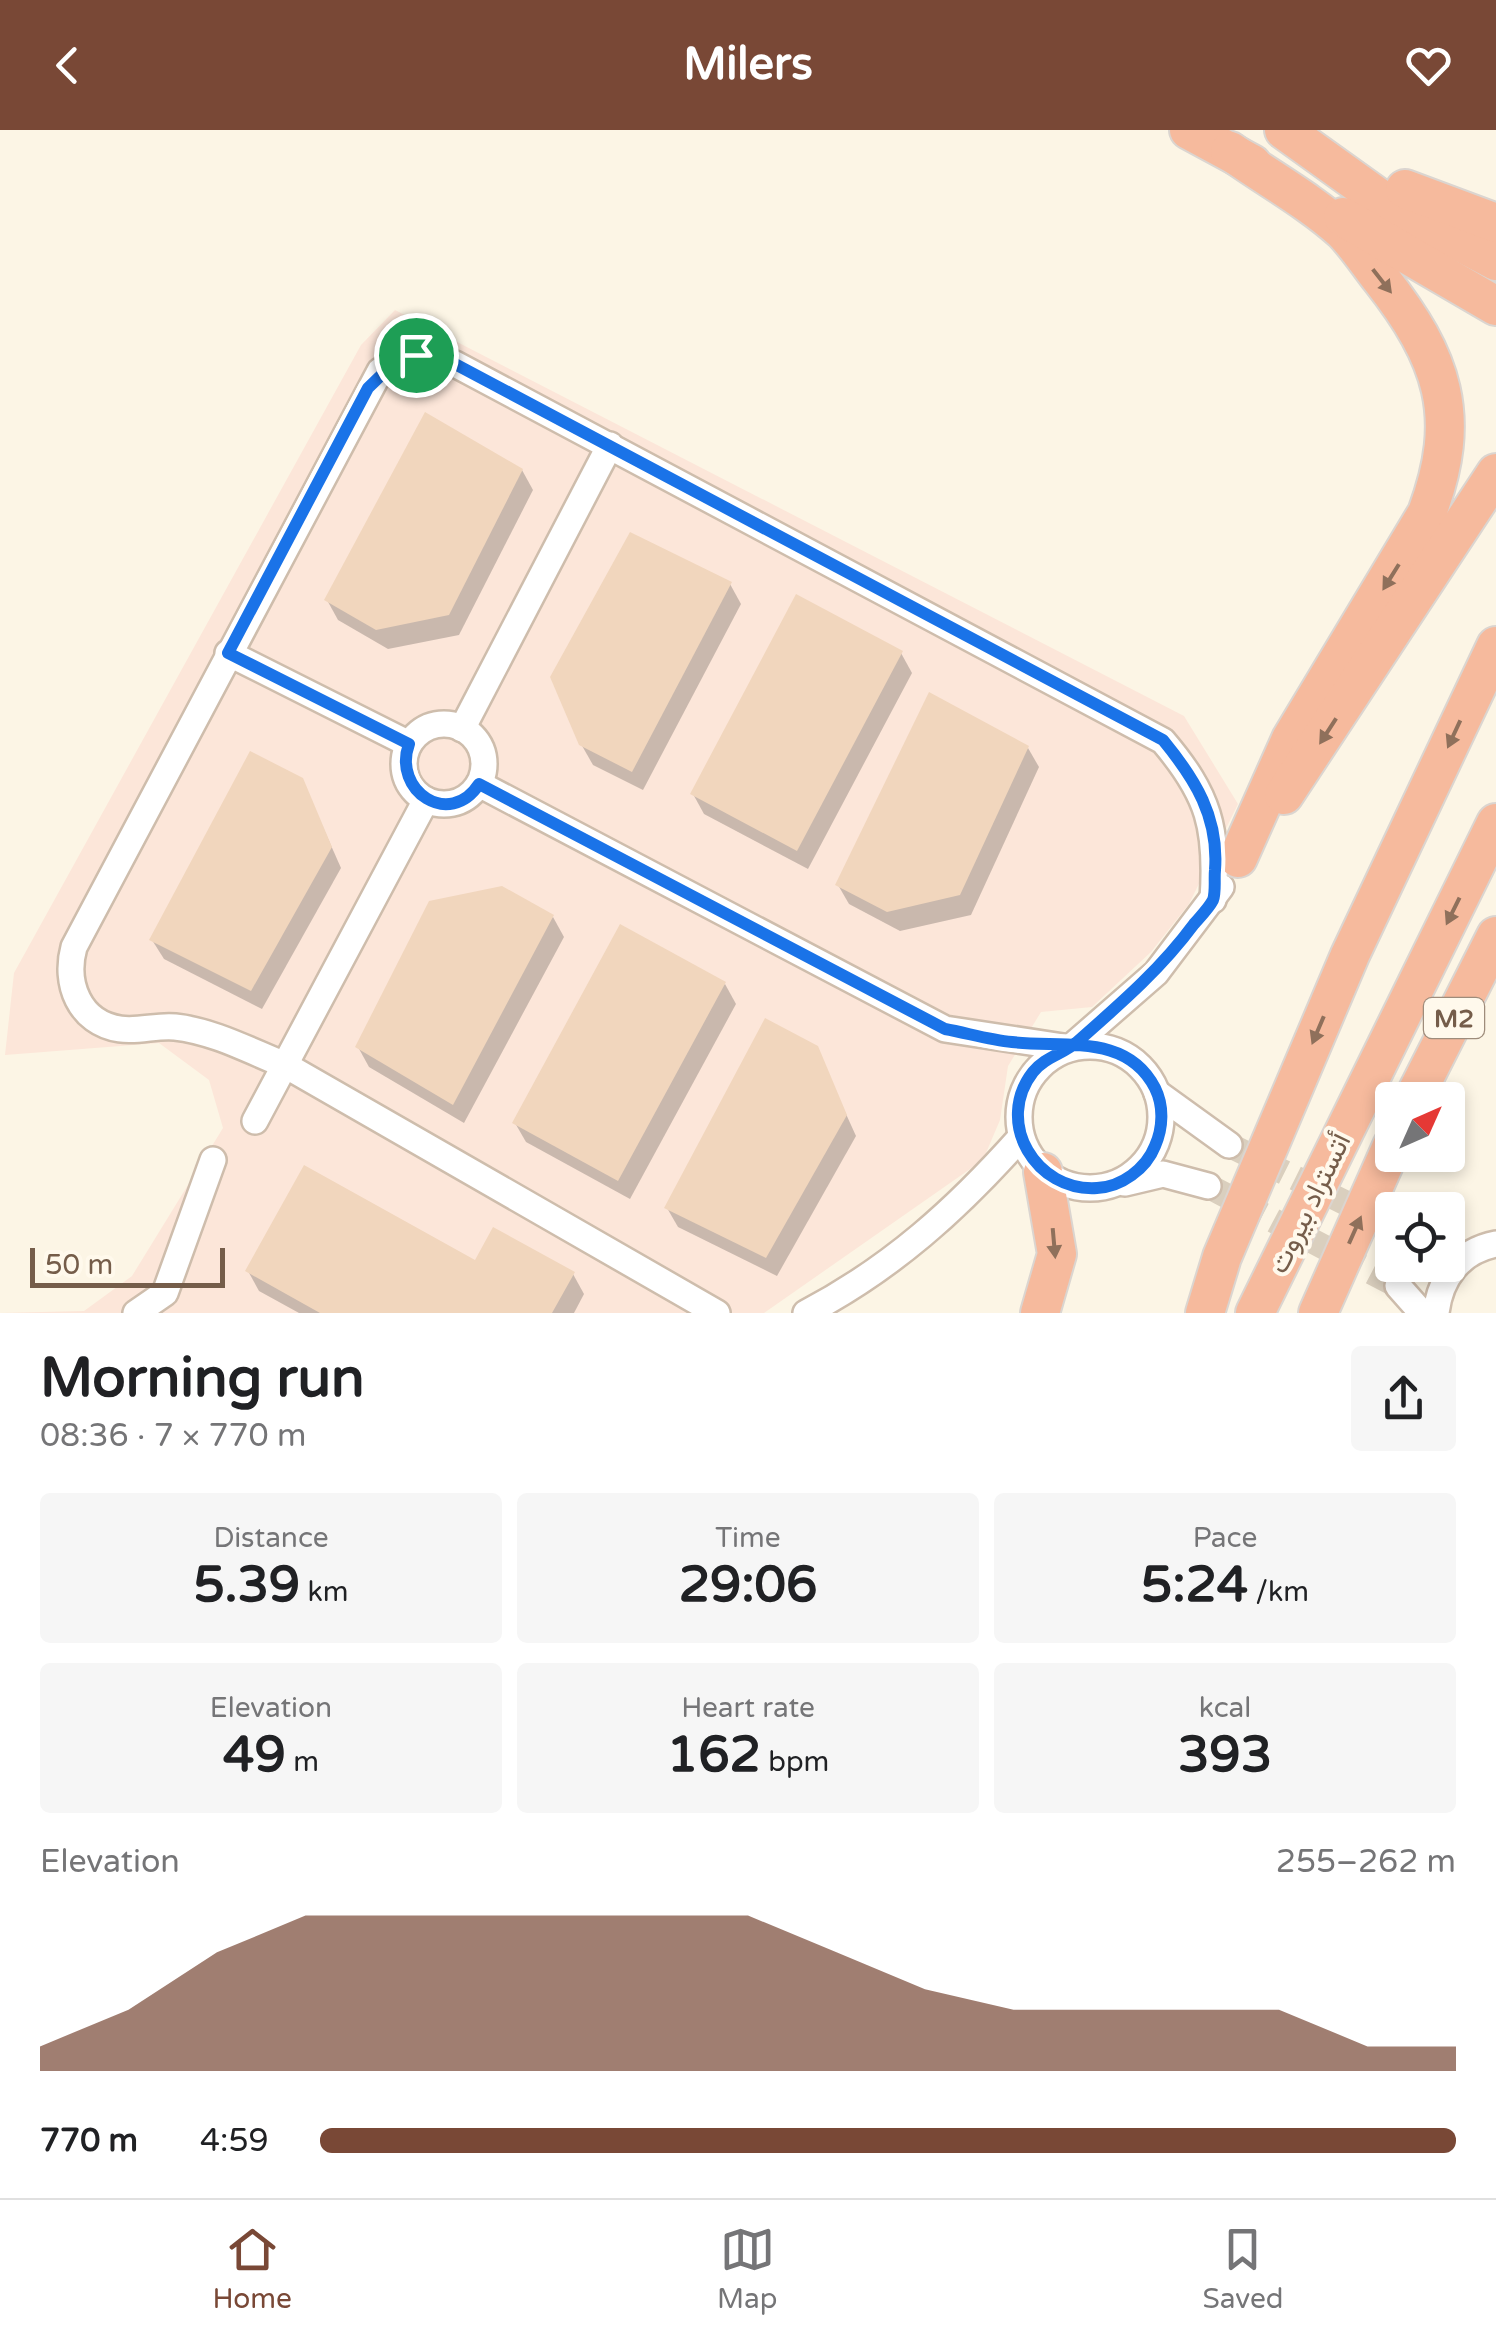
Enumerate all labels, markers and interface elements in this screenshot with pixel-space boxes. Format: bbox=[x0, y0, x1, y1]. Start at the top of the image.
icon: back bbox=[40, 38, 95, 93]
text: Milers bbox=[683, 38, 813, 92]
icon: heart bbox=[1401, 38, 1456, 93]
one-way arrow bbox=[1372, 268, 1393, 294]
pin bbox=[374, 313, 459, 398]
icon: arrive bbox=[389, 328, 444, 383]
one-way arrow bbox=[1383, 563, 1401, 591]
one-way arrow bbox=[1319, 717, 1338, 744]
one-way arrow bbox=[1446, 720, 1463, 749]
one-way arrow bbox=[1445, 896, 1462, 925]
road number: M2 bbox=[1424, 998, 1484, 1038]
one-way arrow bbox=[1310, 1015, 1326, 1045]
north arrow bbox=[1375, 1082, 1465, 1172]
map controls bbox=[1375, 1082, 1465, 1282]
street label: أتستراد بيروت bbox=[1261, 1128, 1358, 1279]
button: locate bbox=[1375, 1192, 1465, 1282]
one-way arrow bbox=[1347, 1215, 1364, 1244]
one-way arrow bbox=[1046, 1228, 1062, 1259]
scale bar bbox=[30, 1243, 225, 1288]
text: 50 m bbox=[45, 1248, 113, 1282]
text: Morning run bbox=[40, 1346, 365, 1412]
button: share bbox=[1351, 1346, 1456, 1451]
text: 08:36 · 7 × 770 m bbox=[40, 1417, 306, 1455]
text: Distance bbox=[213, 1521, 329, 1555]
text: Time bbox=[715, 1521, 781, 1555]
text: Pace bbox=[1193, 1521, 1257, 1555]
text: 5.39 bbox=[194, 1555, 300, 1615]
text: 29:06 bbox=[679, 1555, 817, 1615]
text: 5:24 bbox=[1141, 1555, 1248, 1615]
text: km bbox=[300, 1575, 348, 1609]
text: /km bbox=[1248, 1575, 1309, 1609]
text: Elevation bbox=[210, 1691, 332, 1725]
text: Heart rate bbox=[681, 1691, 815, 1725]
text: kcal bbox=[1199, 1691, 1251, 1725]
text: 49 bbox=[223, 1725, 286, 1785]
text: 162 bbox=[667, 1725, 761, 1785]
text: 393 bbox=[1178, 1725, 1272, 1785]
text: m bbox=[286, 1745, 319, 1779]
text: bpm bbox=[761, 1745, 829, 1779]
text: Elevation bbox=[40, 1843, 180, 1881]
text: 255–262 m bbox=[1276, 1843, 1456, 1881]
text: 770 m bbox=[40, 2122, 138, 2160]
text: 4:59 bbox=[200, 2122, 269, 2160]
tab: Home bbox=[213, 2222, 292, 2316]
tab: Map bbox=[717, 2222, 777, 2316]
tab: Saved bbox=[1203, 2222, 1283, 2316]

